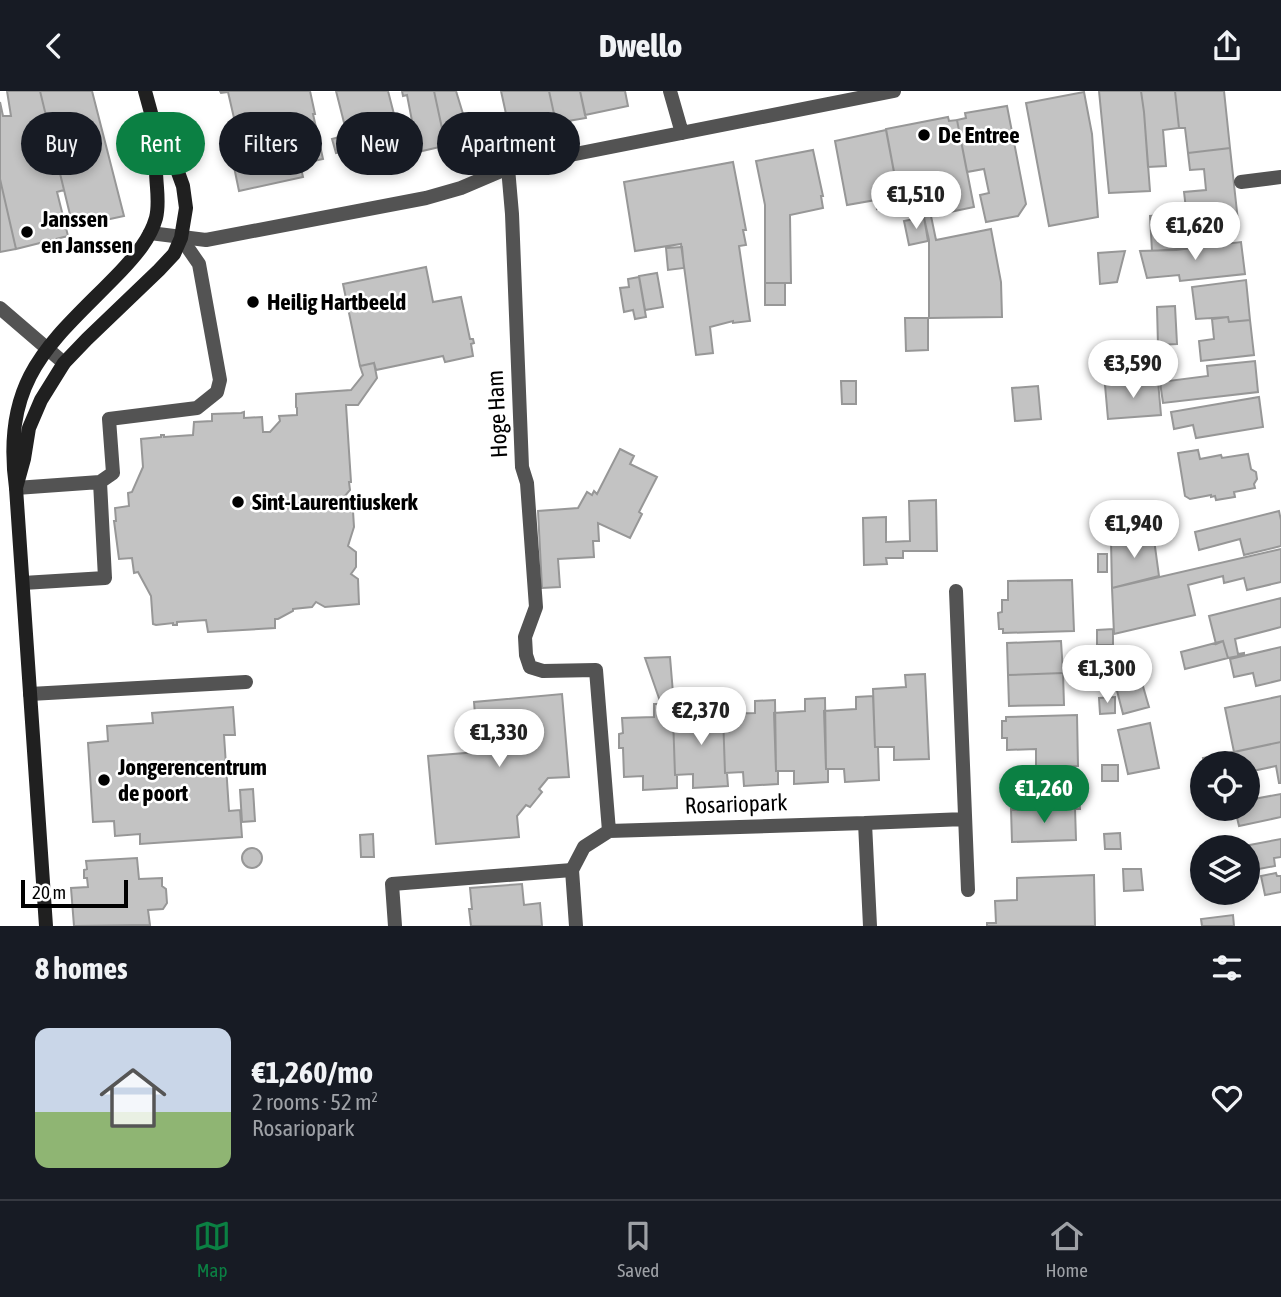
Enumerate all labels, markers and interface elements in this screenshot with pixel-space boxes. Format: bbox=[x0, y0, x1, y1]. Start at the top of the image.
icon: back bbox=[35, 27, 73, 65]
text: Dwello bbox=[599, 27, 682, 64]
icon: share bbox=[1208, 27, 1246, 65]
chip: Buy bbox=[21, 112, 102, 175]
chip: Rent bbox=[116, 112, 205, 175]
chip: Filters bbox=[219, 112, 322, 175]
chip: New bbox=[336, 112, 423, 175]
chip: Apartment bbox=[437, 112, 580, 175]
place label: De Entree bbox=[938, 122, 1020, 148]
marker: De Entree bbox=[916, 127, 932, 143]
pin: €1,510 bbox=[859, 171, 973, 231]
text: €1,510 bbox=[887, 181, 945, 207]
pin: €1,620 bbox=[1138, 202, 1252, 262]
place label: Janssen en Janssen bbox=[40, 206, 133, 258]
text: €1,620 bbox=[1166, 212, 1224, 238]
marker: Janssen en Janssen bbox=[19, 224, 35, 240]
place label: Heilig Hartbeeld bbox=[267, 289, 406, 315]
marker: Heilig Hartbeeld bbox=[245, 294, 261, 310]
pin: €3,590 bbox=[1076, 341, 1190, 400]
text: €3,590 bbox=[1104, 350, 1162, 376]
street label: Hoge Ham bbox=[482, 369, 512, 459]
place label: Sint-Laurentiuskerk bbox=[252, 489, 419, 515]
marker: Sint-Laurentiuskerk bbox=[230, 494, 246, 510]
pin: €1,940 bbox=[1077, 501, 1191, 560]
text: €1,940 bbox=[1105, 510, 1163, 536]
pin: €1,300 bbox=[1050, 645, 1164, 705]
text: €1,300 bbox=[1078, 655, 1136, 681]
pin: €2,370 bbox=[644, 687, 758, 747]
text: €2,370 bbox=[672, 697, 730, 723]
pin: €1,330 bbox=[442, 709, 556, 769]
text: €1,330 bbox=[470, 719, 528, 745]
map controls bbox=[1190, 751, 1260, 905]
button: locate bbox=[1190, 751, 1260, 821]
place label: Jongerencentrum de poort bbox=[117, 754, 267, 806]
pin: €1,260 bbox=[987, 765, 1101, 825]
marker: Jongerencentrum de poort bbox=[96, 772, 112, 788]
text: €1,260 bbox=[1015, 775, 1073, 801]
street label: Rosariopark bbox=[684, 789, 788, 819]
button: layers bbox=[1190, 835, 1260, 905]
scale bar bbox=[21, 877, 128, 909]
text: 20 m bbox=[32, 881, 66, 903]
icon: filters bbox=[1208, 949, 1246, 987]
text: 8 homes bbox=[35, 951, 128, 985]
text: €1,260/mo bbox=[252, 1055, 373, 1089]
icon: home bbox=[91, 1056, 175, 1140]
icon: heart bbox=[1208, 1079, 1246, 1117]
text: 2 rooms · 52 m² bbox=[252, 1089, 378, 1115]
text: Rosariopark bbox=[252, 1115, 355, 1141]
tab: Map bbox=[193, 1217, 231, 1281]
tab: Saved bbox=[617, 1217, 659, 1281]
tab: Home bbox=[1046, 1217, 1088, 1281]

